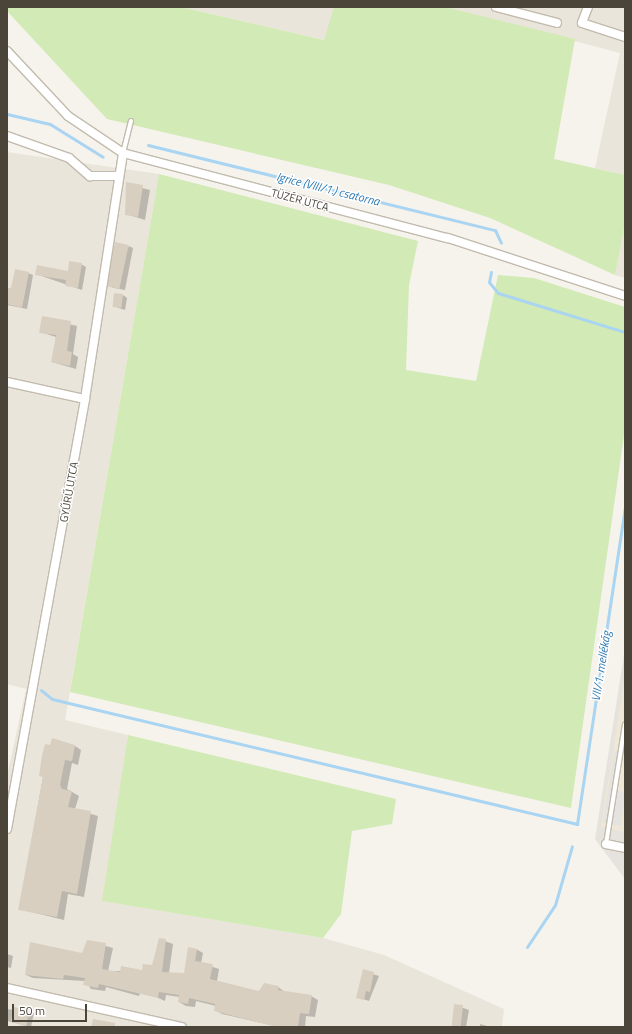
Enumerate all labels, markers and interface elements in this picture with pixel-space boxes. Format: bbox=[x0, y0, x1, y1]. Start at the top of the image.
water label: Igrice (VIII/1.) csatorna bbox=[275, 169, 381, 209]
street label: TÜZÉR UTCA bbox=[270, 186, 330, 214]
street label: GYŰRŰ UTCA bbox=[57, 461, 81, 523]
water label: VII/1. mellékág bbox=[588, 630, 614, 702]
scale bar bbox=[14, 996, 89, 1022]
text: 50 m bbox=[19, 1001, 45, 1020]

